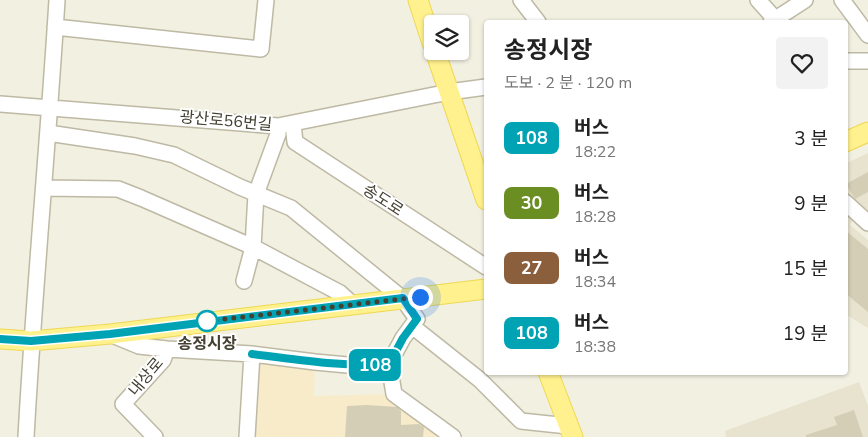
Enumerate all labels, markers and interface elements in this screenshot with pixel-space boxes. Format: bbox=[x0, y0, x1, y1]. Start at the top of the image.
map controls bbox=[424, 15, 469, 60]
button: layers bbox=[424, 15, 469, 60]
text: 송정시장 bbox=[504, 34, 592, 66]
button: heart bbox=[776, 37, 828, 89]
text: 도보 · 2 분 · 120 m bbox=[504, 72, 632, 94]
street label: 광산로56번길 bbox=[179, 106, 273, 136]
text: 버스 bbox=[574, 115, 609, 141]
text: 108 bbox=[515, 126, 548, 150]
text: 3 분 bbox=[794, 126, 828, 152]
text: 18:22 bbox=[574, 141, 616, 163]
street label: 송도로 bbox=[358, 179, 408, 221]
text: 버스 bbox=[574, 180, 609, 206]
text: 30 bbox=[521, 191, 542, 215]
text: 9 분 bbox=[794, 191, 828, 217]
text: 18:28 bbox=[574, 206, 616, 228]
text: 버스 bbox=[574, 245, 609, 271]
text: 27 bbox=[521, 256, 542, 280]
text: 15 분 bbox=[783, 256, 828, 282]
text: 18:34 bbox=[574, 271, 616, 293]
your location bbox=[408, 285, 433, 310]
marker: 송정시장 bbox=[196, 310, 218, 332]
text: 버스 bbox=[574, 310, 609, 336]
text: 108 bbox=[515, 321, 548, 345]
text: 19 분 bbox=[783, 321, 828, 347]
place label: 송정시장 bbox=[178, 333, 237, 355]
text: 18:38 bbox=[574, 336, 616, 358]
line badge: 108 bbox=[346, 349, 404, 381]
street label: 내상로 bbox=[123, 353, 169, 401]
text: 108 bbox=[359, 353, 391, 377]

